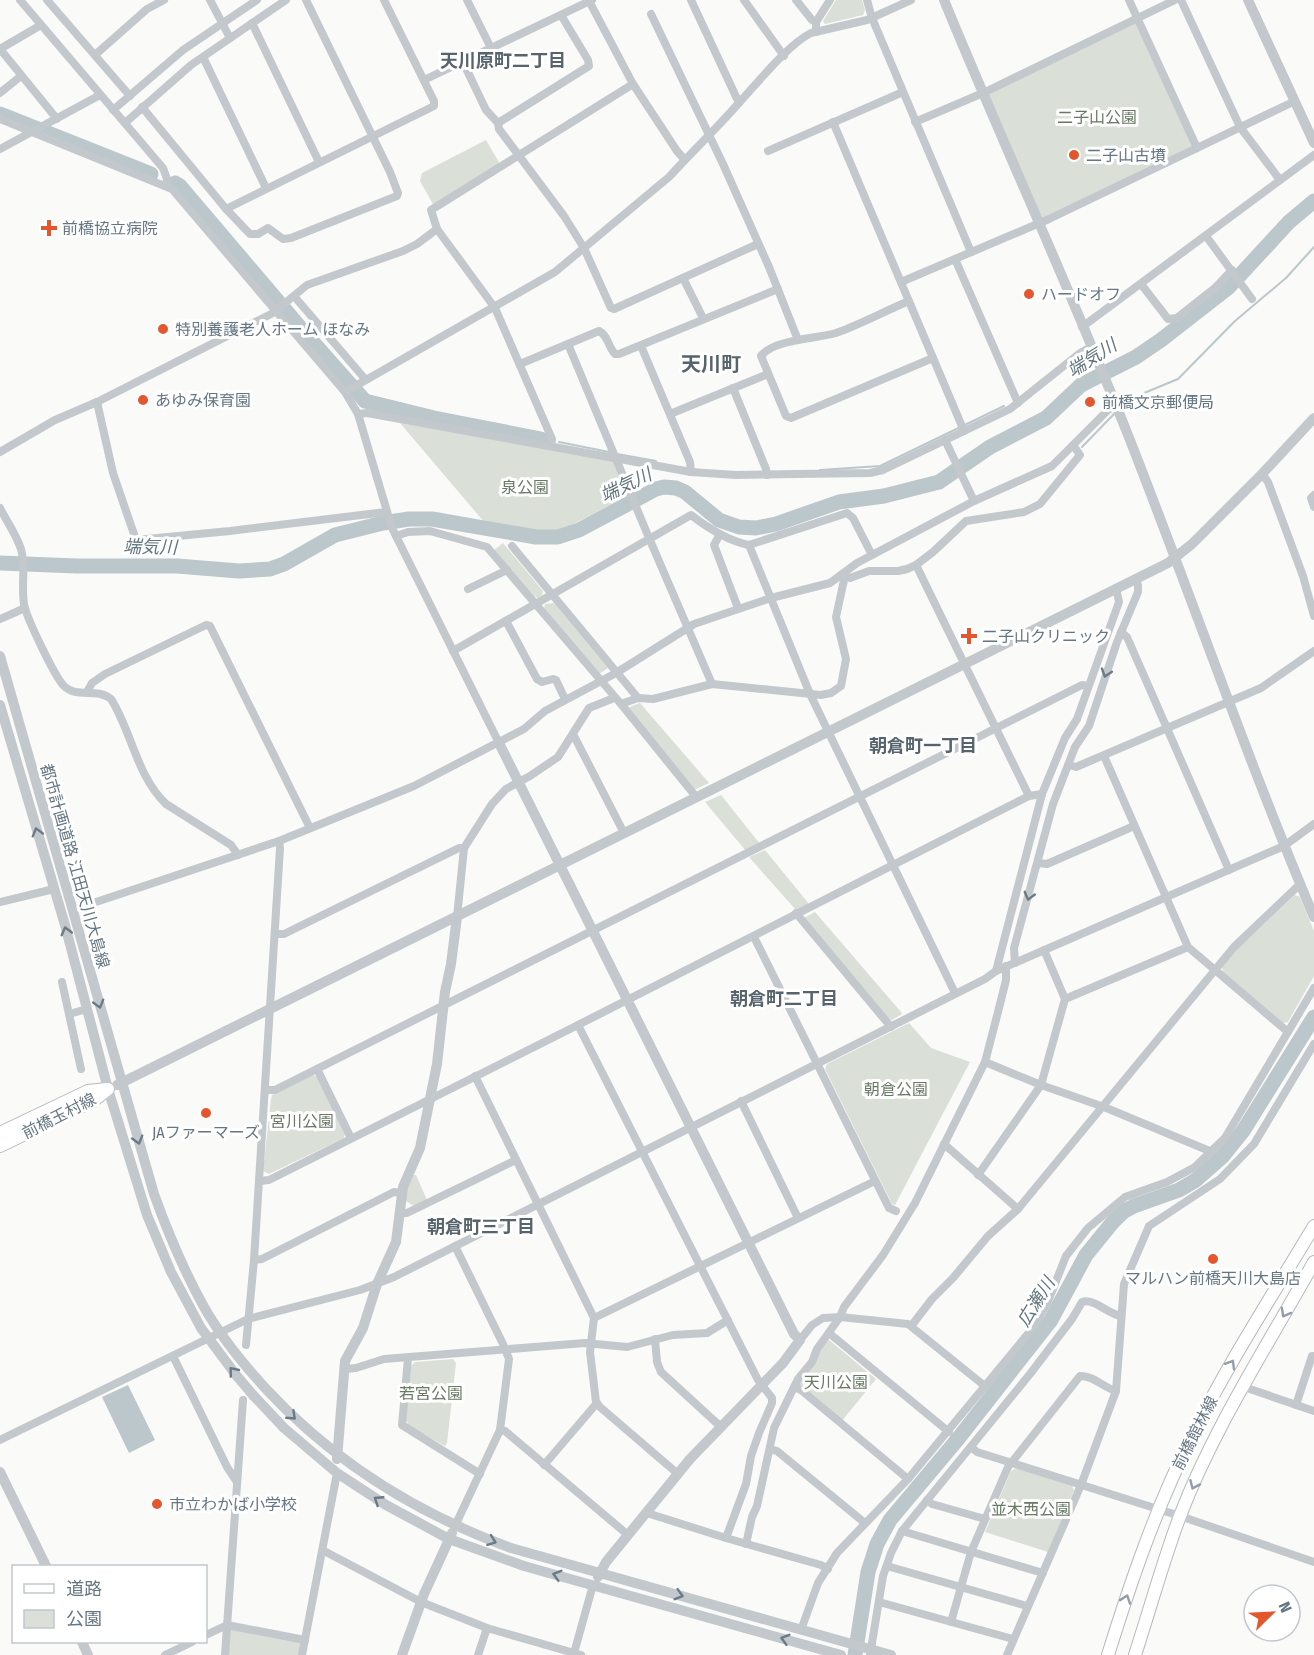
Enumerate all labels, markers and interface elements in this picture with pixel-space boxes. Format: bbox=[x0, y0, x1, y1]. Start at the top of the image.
district label: 天川原町二丁目 bbox=[440, 50, 566, 72]
park label: 二子山公園 bbox=[1057, 108, 1137, 127]
place label: 二子山古墳 bbox=[1086, 146, 1166, 165]
marker: 二子山古墳 bbox=[1067, 148, 1081, 162]
marker: 前橋協立病院 bbox=[40, 219, 58, 237]
place label: 前橋協立病院 bbox=[62, 219, 158, 238]
place label: ハードオフ bbox=[1041, 285, 1121, 304]
marker: ハードオフ bbox=[1022, 287, 1036, 301]
place label: 特別養護老人ホーム ほなみ bbox=[175, 320, 370, 339]
marker: 特別養護老人ホーム ほなみ bbox=[156, 322, 170, 336]
water label: 端気川 bbox=[1063, 333, 1122, 382]
district label: 天川町 bbox=[681, 352, 741, 376]
place label: あゆみ保育園 bbox=[155, 391, 251, 410]
marker: あゆみ保育園 bbox=[136, 393, 150, 407]
place label: 前橋文京郵便局 bbox=[1102, 393, 1214, 412]
marker: 前橋文京郵便局 bbox=[1083, 395, 1097, 409]
water label: 端気川 bbox=[597, 462, 657, 507]
park label: 泉公園 bbox=[501, 478, 549, 497]
water label: 端気川 bbox=[123, 536, 179, 559]
marker: 二子山クリニック bbox=[960, 627, 978, 645]
place label: 二子山クリニック bbox=[982, 627, 1110, 646]
one-way arrow bbox=[1101, 667, 1114, 678]
district label: 朝倉町一丁目 bbox=[869, 735, 977, 757]
street label: 都市計画道路 江田天川大島線 bbox=[37, 762, 113, 970]
one-way arrow bbox=[32, 828, 45, 838]
one-way arrow bbox=[1024, 890, 1036, 900]
one-way arrow bbox=[61, 926, 73, 937]
district label: 朝倉町二丁目 bbox=[730, 988, 838, 1010]
one-way arrow bbox=[91, 998, 104, 1008]
park label: 朝倉公園 bbox=[864, 1080, 928, 1099]
street label: 前橋玉村線 bbox=[19, 1089, 99, 1143]
marker: JAファーマーズ bbox=[199, 1106, 213, 1120]
park label: 宮川公園 bbox=[270, 1112, 334, 1131]
place label: JAファーマーズ bbox=[152, 1123, 260, 1142]
one-way arrow bbox=[131, 1134, 143, 1144]
district label: 朝倉町三丁目 bbox=[427, 1216, 535, 1238]
marker: マルハン前橋天川大島店 bbox=[1206, 1252, 1220, 1266]
place label: マルハン前橋天川大島店 bbox=[1125, 1269, 1301, 1288]
water label: 広瀬川 bbox=[1012, 1272, 1061, 1331]
one-way arrow bbox=[1281, 1307, 1292, 1317]
one-way arrow bbox=[1224, 1360, 1236, 1370]
one-way arrow bbox=[229, 1367, 240, 1378]
park label: 天川公園 bbox=[804, 1373, 868, 1392]
park label: 若宮公園 bbox=[399, 1384, 463, 1403]
street label: 前橋館林線 bbox=[1168, 1393, 1222, 1473]
one-way arrow bbox=[286, 1409, 296, 1420]
one-way arrow bbox=[1189, 1479, 1201, 1490]
place label: 市立わかば小学校 bbox=[169, 1495, 297, 1514]
one-way arrow bbox=[374, 1496, 385, 1507]
marker: 市立わかば小学校 bbox=[150, 1497, 164, 1511]
park label: 並木西公園 bbox=[991, 1500, 1071, 1519]
one-way arrow bbox=[486, 1533, 497, 1546]
legend bbox=[12, 1565, 207, 1643]
one-way arrow bbox=[552, 1570, 563, 1582]
text: 道路 bbox=[66, 1578, 102, 1600]
north arrow bbox=[1242, 1583, 1302, 1643]
one-way arrow bbox=[674, 1588, 684, 1601]
one-way arrow bbox=[1119, 1594, 1132, 1605]
text: N bbox=[1275, 1599, 1296, 1615]
text: 公園 bbox=[66, 1608, 102, 1630]
one-way arrow bbox=[780, 1634, 791, 1646]

